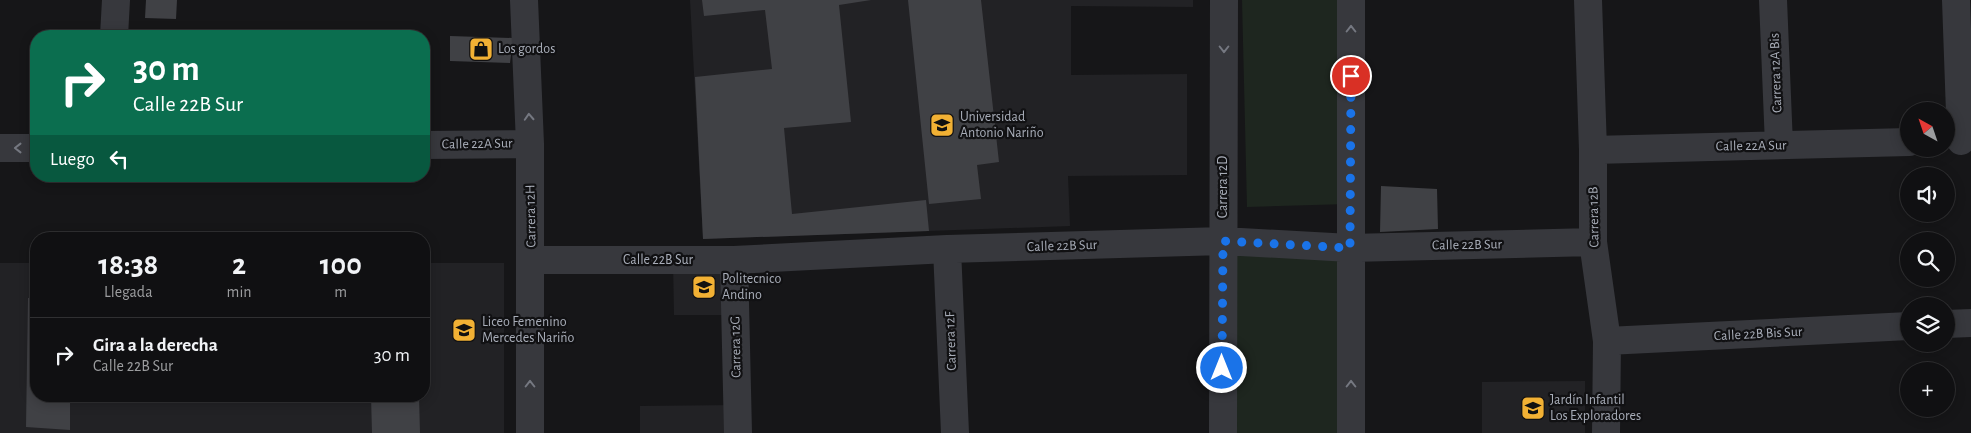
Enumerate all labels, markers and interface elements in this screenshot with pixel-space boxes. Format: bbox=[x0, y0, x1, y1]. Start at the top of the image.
one-way arrow bbox=[1346, 25, 1356, 33]
street label: Carrera 12A Bis bbox=[1768, 33, 1784, 113]
shop icon: Los gordos bbox=[468, 36, 494, 62]
place label: Los gordos bbox=[498, 42, 555, 56]
one-way arrow bbox=[1219, 45, 1229, 53]
icon: right bbox=[50, 50, 115, 115]
text: 30 m bbox=[133, 52, 200, 87]
pin bbox=[1330, 55, 1372, 97]
icon: arrive bbox=[1337, 62, 1365, 90]
text: Calle 22B Sur bbox=[133, 93, 243, 115]
north arrow bbox=[1900, 102, 1955, 158]
map controls bbox=[1900, 102, 1955, 417]
place label: Universidad Antonio Nariño bbox=[960, 110, 1044, 140]
school or university icon: Universidad Antonio Nariño bbox=[929, 112, 955, 138]
one-way arrow bbox=[523, 113, 534, 121]
street label: Calle 22A Sur bbox=[442, 136, 513, 152]
street label: Calle 22A Sur bbox=[1716, 138, 1787, 154]
one-way arrow bbox=[14, 143, 22, 153]
icon: left bbox=[105, 145, 133, 173]
text: Luego bbox=[50, 150, 95, 169]
street label: Carrera 12D bbox=[1216, 156, 1230, 218]
button: sound bbox=[1900, 167, 1955, 222]
street label: Carrera 12H bbox=[523, 184, 539, 248]
street label: Carrera 12B bbox=[1586, 186, 1602, 248]
button: search bbox=[1900, 232, 1955, 287]
street label: Calle 22B Sur bbox=[1432, 237, 1503, 253]
street label: Calle 22B Sur bbox=[1027, 238, 1098, 254]
text: 18:38 bbox=[98, 250, 158, 280]
text: 2 bbox=[232, 250, 246, 280]
text: 100 bbox=[320, 250, 362, 280]
street label: Calle 22B Sur bbox=[623, 253, 694, 267]
place label: Politecnico Andino bbox=[722, 272, 781, 302]
school or university icon: Politecnico Andino bbox=[691, 274, 717, 300]
text: Llegada bbox=[104, 284, 153, 300]
text: min bbox=[227, 284, 252, 300]
text: m bbox=[334, 284, 347, 300]
button: layers bbox=[1900, 297, 1955, 352]
street label: Carrera 12F bbox=[943, 310, 959, 371]
place label: Liceo Femenino Mercedes Nariño bbox=[482, 315, 575, 345]
street label: Carrera 12G bbox=[728, 316, 744, 378]
school or university icon: Liceo Femenino Mercedes Nariño bbox=[451, 317, 477, 343]
street label: Calle 22B Bis Sur bbox=[1713, 325, 1803, 343]
text: Gira a la derecha bbox=[93, 336, 218, 355]
icon: right bbox=[50, 341, 78, 369]
position arrow bbox=[1195, 341, 1247, 393]
text: 30 m bbox=[374, 346, 410, 365]
text: Calle 22B Sur bbox=[93, 358, 173, 374]
button: + bbox=[1900, 362, 1955, 417]
one-way arrow bbox=[525, 380, 535, 388]
one-way arrow bbox=[1346, 380, 1356, 388]
place label: Jardín Infantil Los Exploradores bbox=[1550, 393, 1641, 423]
school or university icon: Jardín Infantil Los Exploradores bbox=[1520, 395, 1546, 421]

